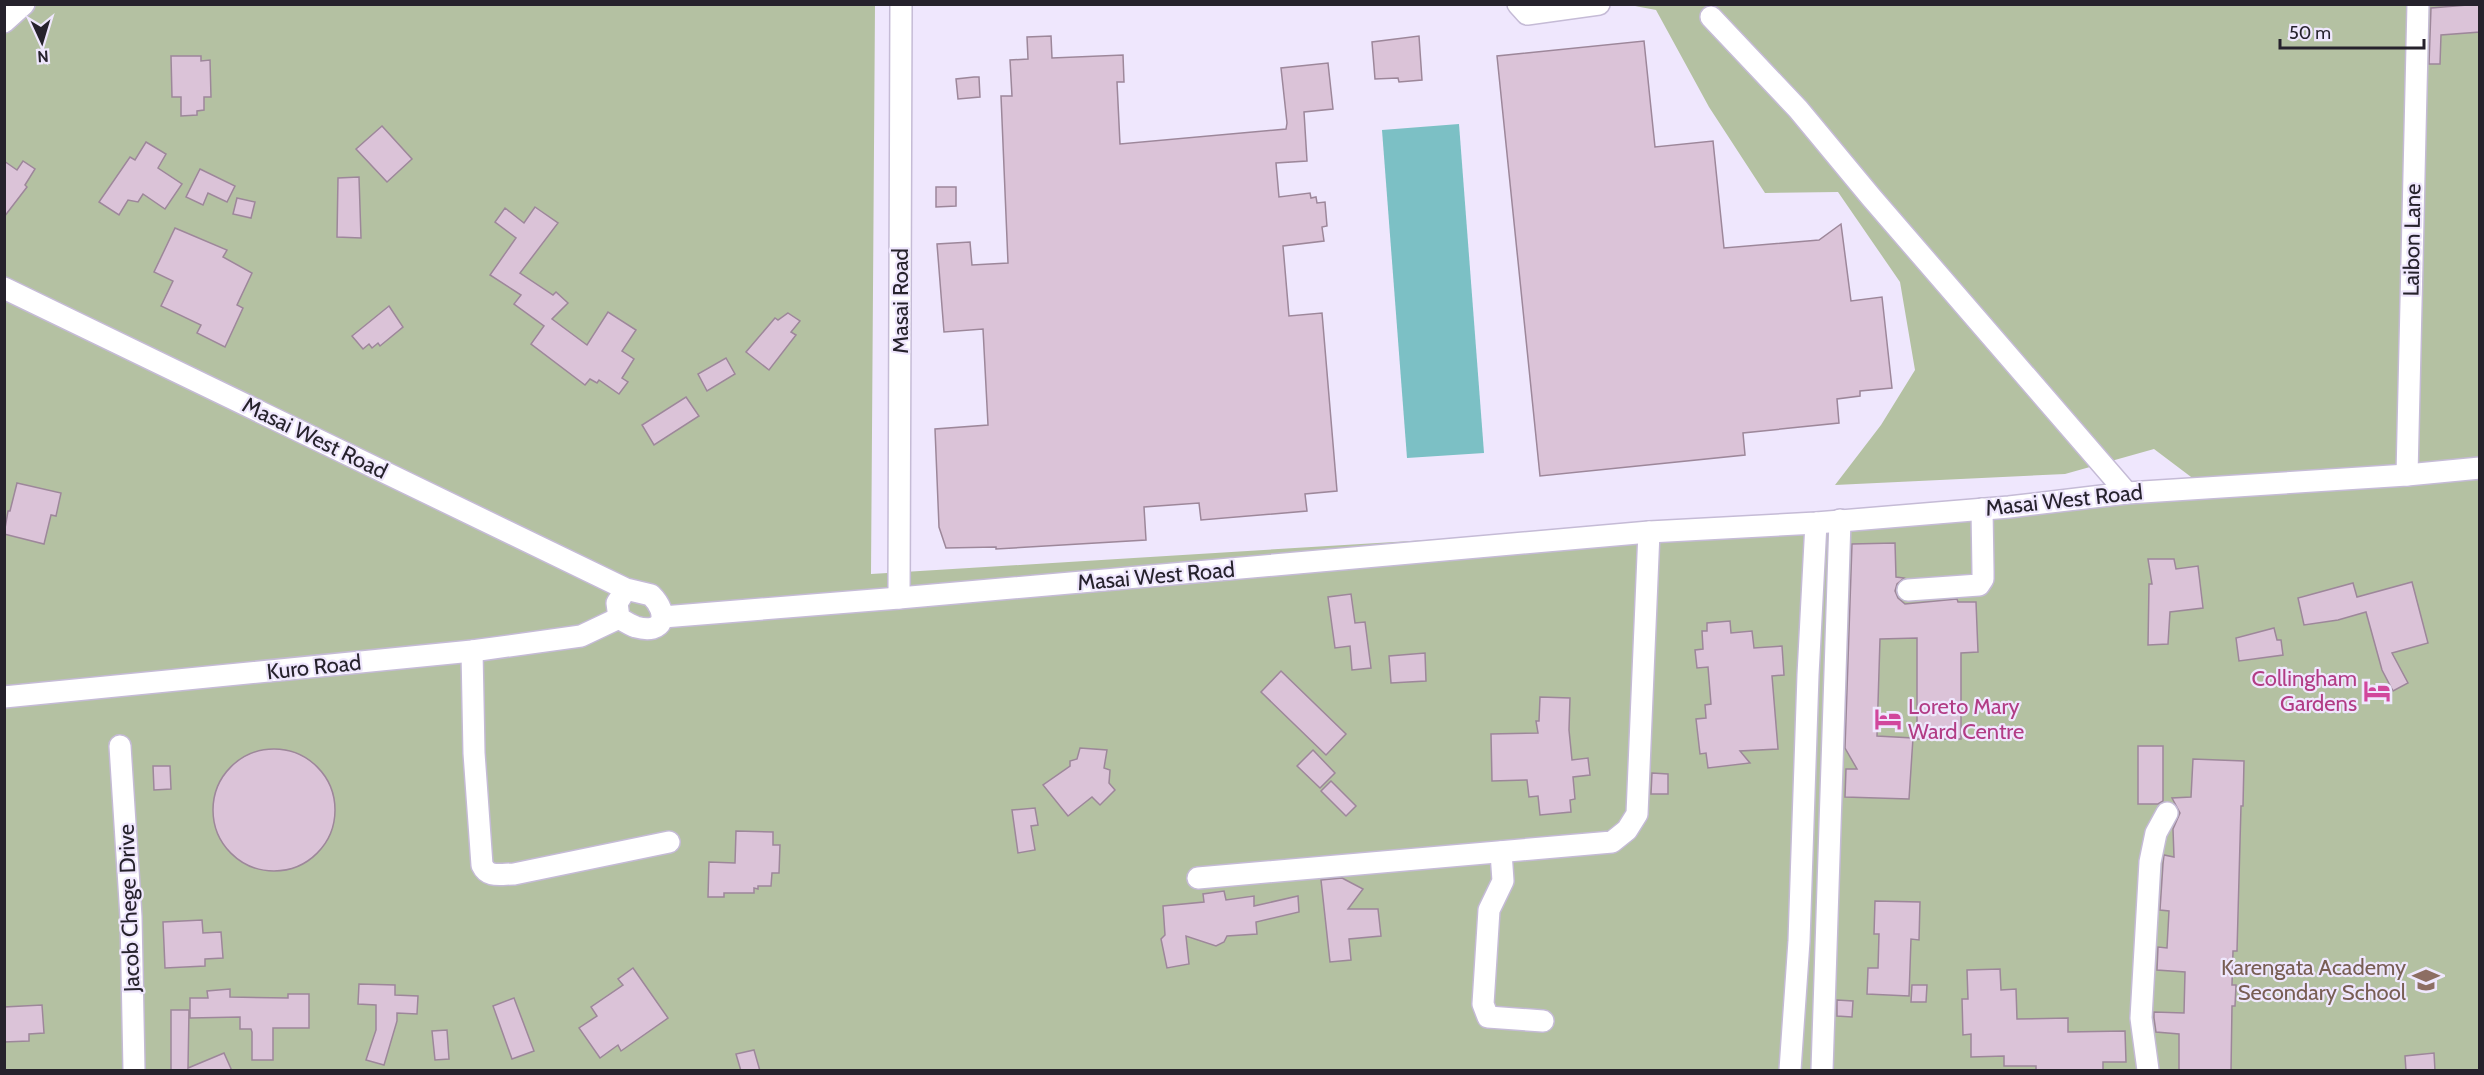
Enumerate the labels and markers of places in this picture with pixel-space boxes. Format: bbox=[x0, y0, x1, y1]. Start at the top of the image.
place label: Collingham Gardens bbox=[2252, 665, 2357, 717]
hotel icon: Collingham Gardens bbox=[2362, 676, 2392, 706]
place label: Loreto Mary Ward Centre bbox=[1908, 693, 2024, 745]
hotel icon: Loreto Mary Ward Centre bbox=[1873, 704, 1903, 734]
place label: Karengata Academy Secondary School bbox=[2221, 954, 2407, 1006]
school or university icon: Karengata Academy Secondary School bbox=[2411, 965, 2441, 995]

